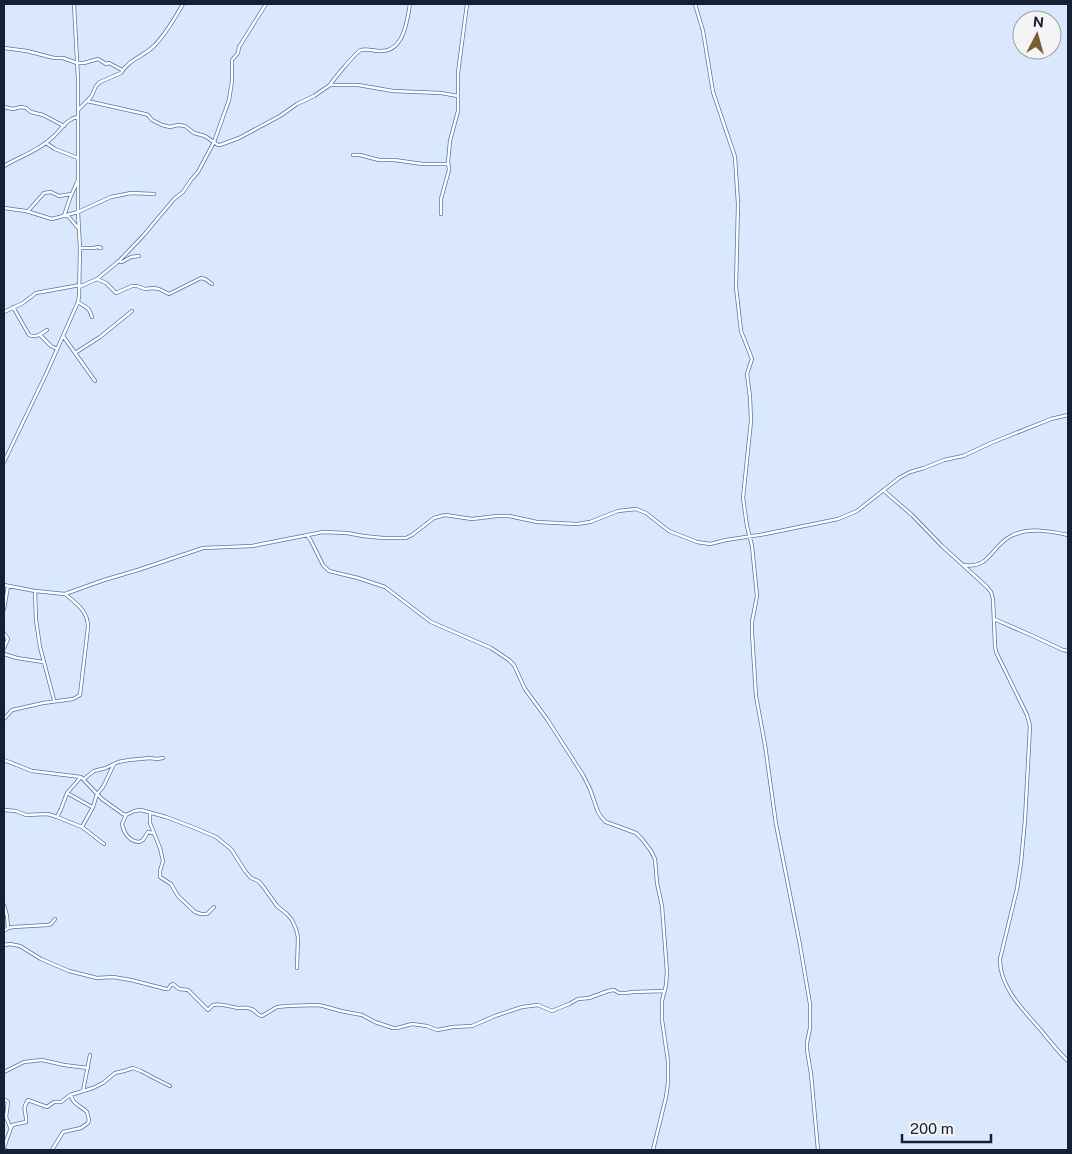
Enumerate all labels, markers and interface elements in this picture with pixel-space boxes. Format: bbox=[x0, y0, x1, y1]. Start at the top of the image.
north arrow bbox=[1012, 10, 1062, 60]
text: N bbox=[1032, 14, 1045, 31]
scale bar bbox=[902, 1112, 991, 1144]
text: 200 m bbox=[910, 1120, 954, 1137]

